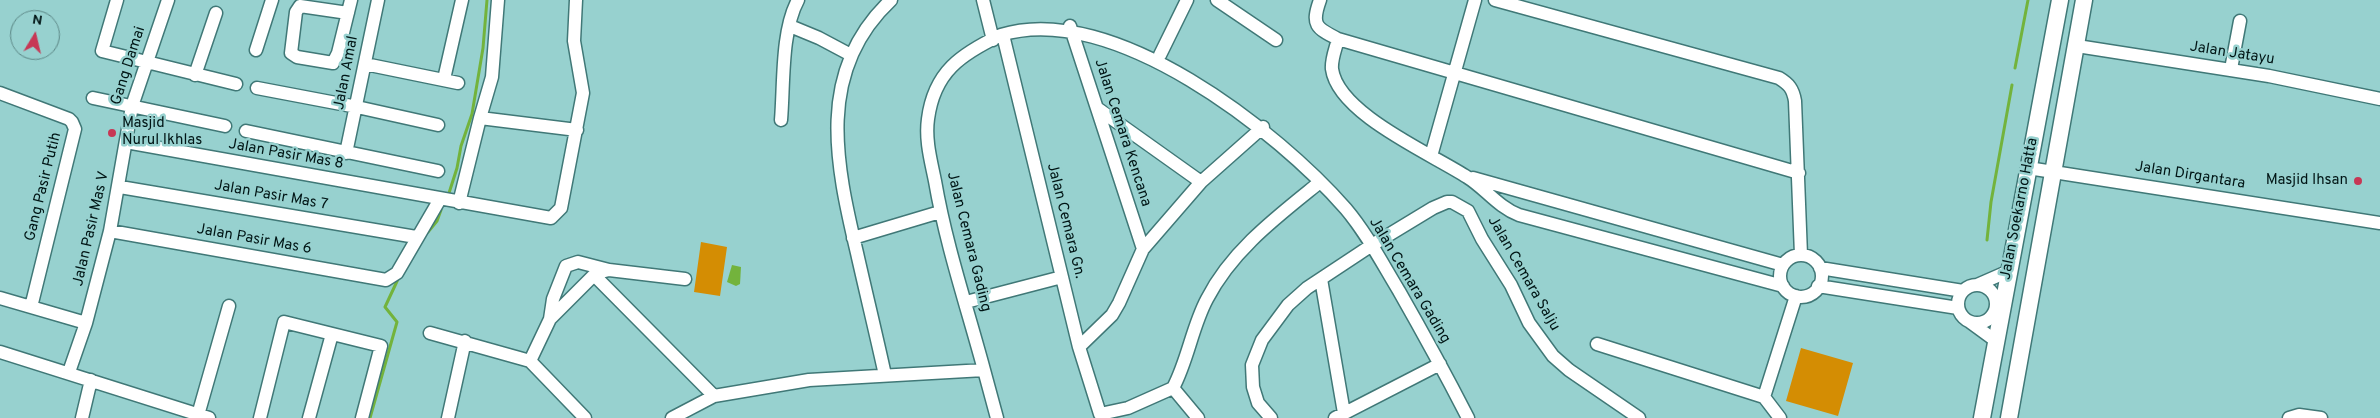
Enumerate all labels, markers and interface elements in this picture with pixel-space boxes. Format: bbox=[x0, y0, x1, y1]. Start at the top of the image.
north arrow bbox=[10, 10, 60, 60]
text: N bbox=[31, 11, 44, 30]
street label: Gang Damai bbox=[108, 24, 150, 108]
street label: Jalan Amal bbox=[331, 35, 363, 111]
street label: Jalan Jatayu bbox=[2188, 38, 2276, 70]
street label: Jalan Cemara Kencana bbox=[1090, 57, 1154, 209]
place label: Masjid Nurul Ikhlas bbox=[122, 115, 202, 150]
marker: Masjid Nurul Ikhlas bbox=[106, 127, 118, 139]
street label: Gang Pasir Putih bbox=[22, 131, 66, 243]
street label: Jalan Pasir Mas 8 bbox=[227, 136, 345, 174]
street label: Jalan Soekarno Hatta bbox=[1997, 137, 2043, 281]
street label: Jalan Dirgantara bbox=[2134, 158, 2246, 194]
street label: Jalan Cemara Gn. bbox=[1042, 162, 1088, 280]
street label: Jalan Pasir Mas V bbox=[70, 170, 114, 288]
street label: Jalan Cemara Gading bbox=[942, 170, 994, 314]
place label: Masjid Ihsan bbox=[2266, 172, 2348, 190]
marker: Masjid Ihsan bbox=[2352, 175, 2364, 187]
street label: Jalan Pasir Mas 7 bbox=[213, 177, 329, 215]
street label: Jalan Cemara Salju bbox=[1483, 213, 1563, 335]
street label: Jalan Cemara Gading bbox=[1364, 215, 1454, 347]
street label: Jalan Pasir Mas 6 bbox=[195, 221, 313, 259]

